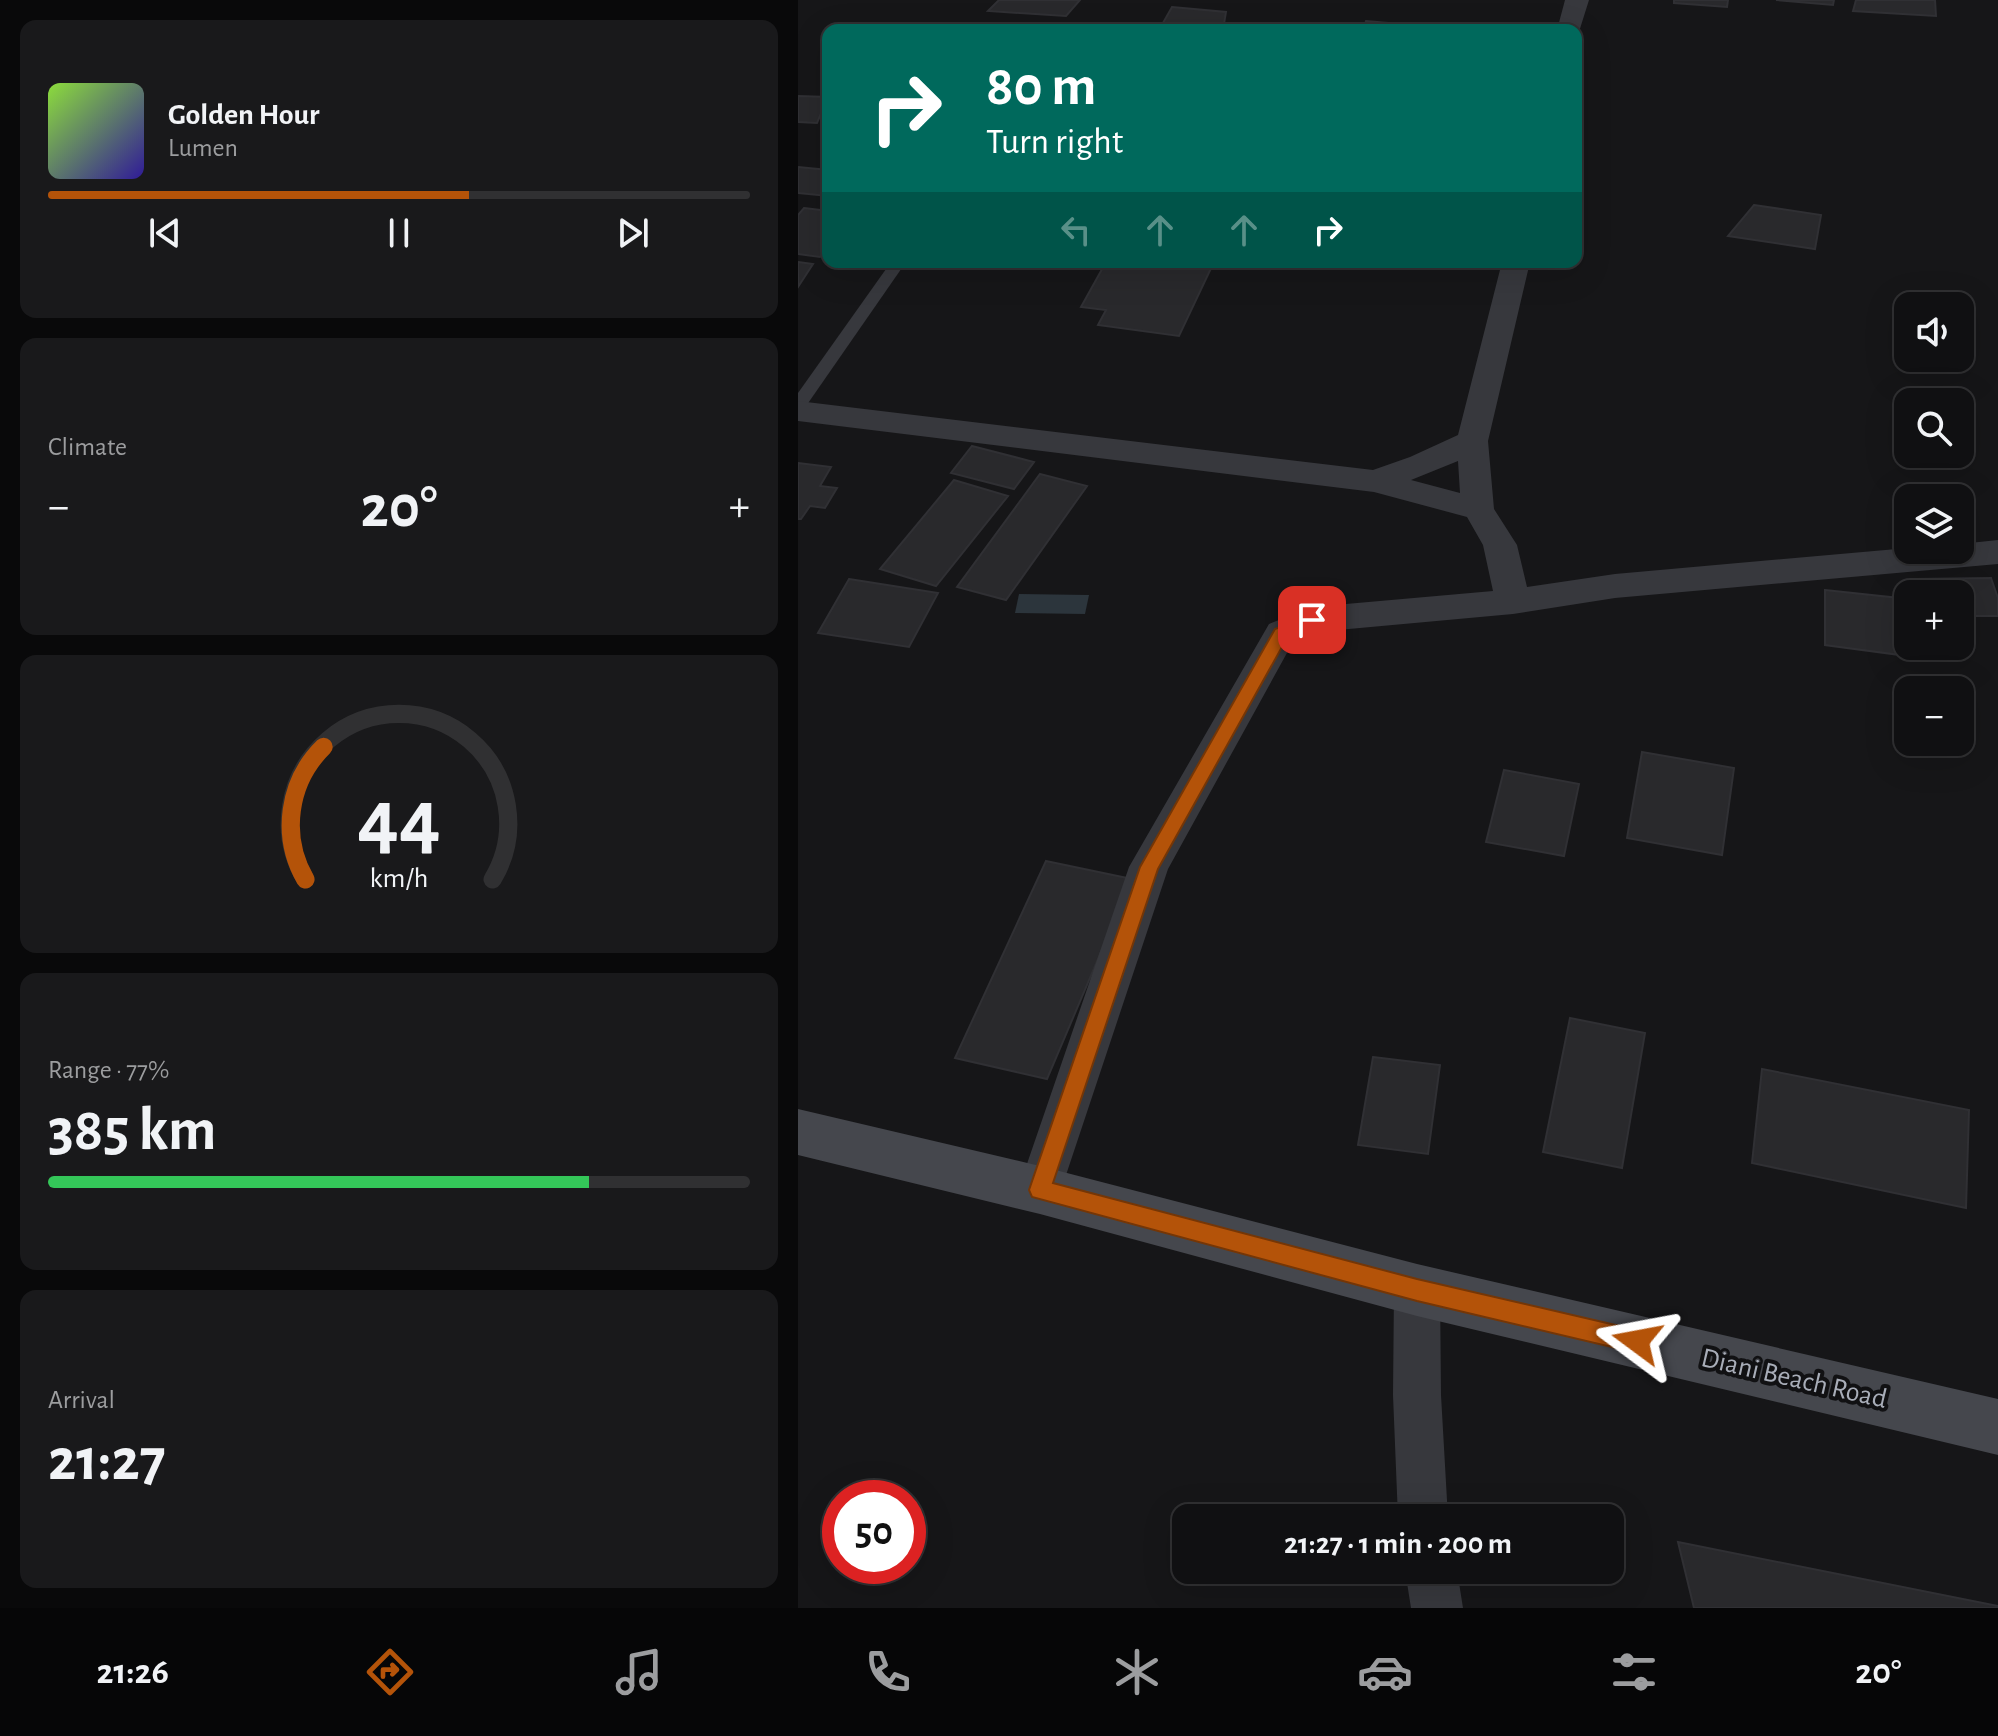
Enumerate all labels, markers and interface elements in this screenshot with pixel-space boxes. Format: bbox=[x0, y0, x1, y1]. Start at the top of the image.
icon: right bbox=[854, 56, 958, 160]
text: 80 m bbox=[986, 59, 1096, 115]
text: Golden Hour bbox=[168, 100, 320, 130]
text: Turn right bbox=[986, 124, 1123, 160]
text: Lumen bbox=[168, 135, 238, 161]
icon: left bbox=[1054, 208, 1098, 252]
icon: ahead bbox=[1138, 208, 1182, 252]
icon: ahead bbox=[1222, 208, 1266, 252]
icon: right bbox=[1306, 208, 1350, 252]
icon: previous bbox=[143, 211, 187, 255]
icon: pause bbox=[377, 211, 421, 255]
icon: next bbox=[611, 211, 655, 255]
map controls bbox=[1894, 292, 1974, 756]
button: sound bbox=[1894, 292, 1974, 372]
button: search bbox=[1894, 388, 1974, 468]
text: Climate bbox=[48, 434, 127, 460]
text: 20° bbox=[360, 478, 438, 538]
button: layers bbox=[1894, 484, 1974, 564]
text: − bbox=[48, 485, 69, 529]
text: + bbox=[729, 485, 750, 529]
button: + bbox=[1894, 580, 1974, 660]
pin bbox=[1278, 586, 1346, 654]
icon: arrive bbox=[1290, 598, 1334, 642]
button: − bbox=[1894, 676, 1974, 756]
text: 44 bbox=[357, 779, 441, 863]
text: km/h bbox=[370, 864, 428, 893]
text: Range · 77% bbox=[48, 1057, 169, 1083]
text: 385 km bbox=[48, 1101, 217, 1161]
position arrow bbox=[1595, 1299, 1679, 1383]
street label: Diani Beach Road bbox=[1698, 1344, 1890, 1414]
text: Arrival bbox=[48, 1387, 115, 1413]
text: 21:27 bbox=[48, 1431, 166, 1491]
speed limit sign: 50 bbox=[822, 1480, 926, 1584]
text: 21:27 · 1 min · 200 m bbox=[1284, 1529, 1512, 1559]
icon: directions bbox=[362, 1644, 418, 1700]
icon: music bbox=[611, 1644, 667, 1700]
icon: phone bbox=[860, 1644, 916, 1700]
icon: climate bbox=[1109, 1644, 1165, 1700]
icon: car bbox=[1357, 1644, 1413, 1700]
icon: filters bbox=[1606, 1644, 1662, 1700]
text: 21:26 bbox=[96, 1654, 169, 1690]
text: 20° bbox=[1855, 1654, 1901, 1690]

